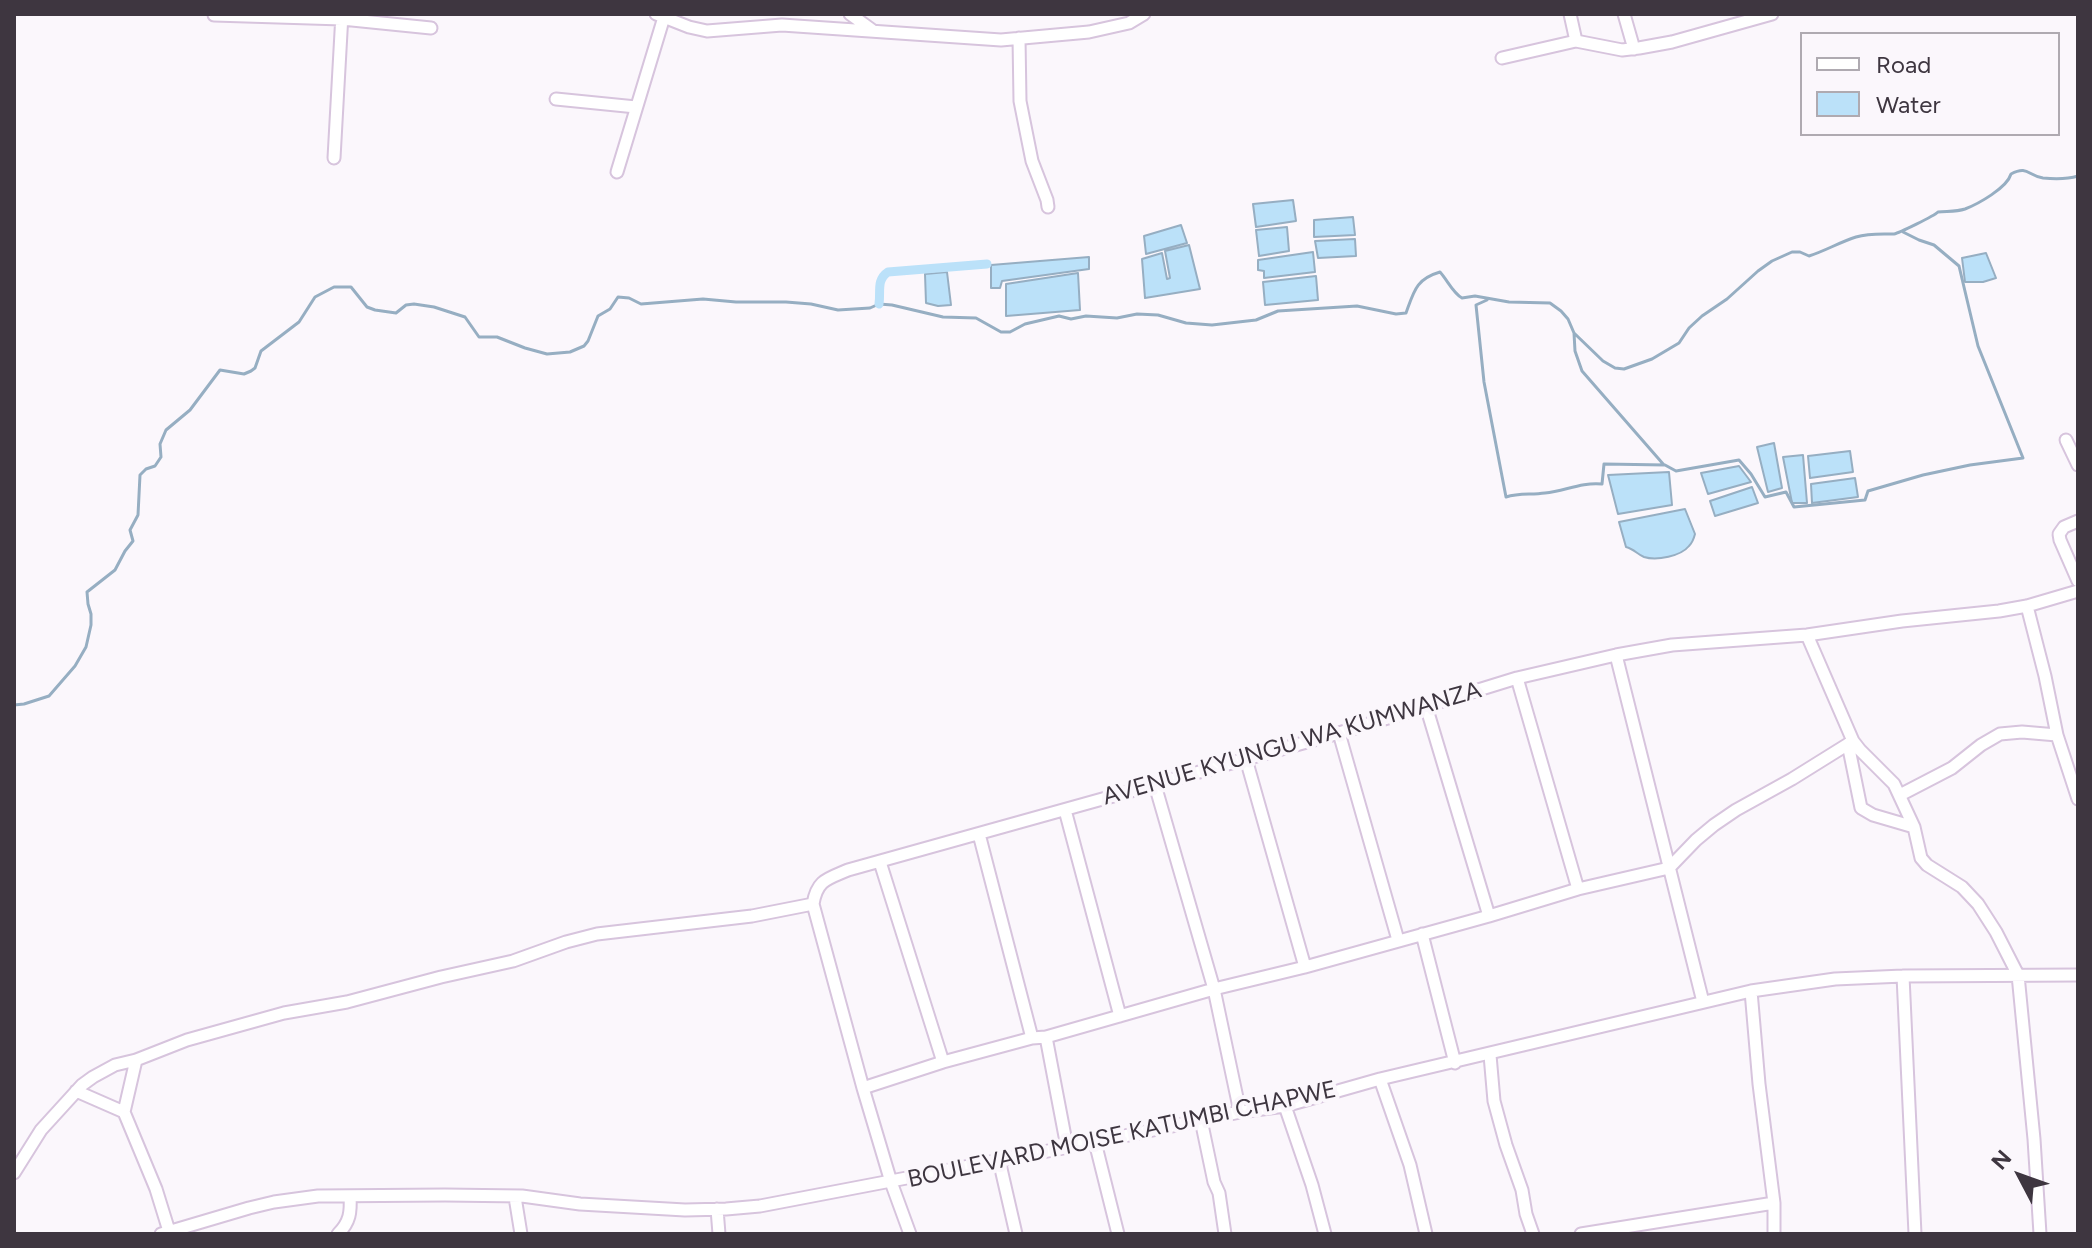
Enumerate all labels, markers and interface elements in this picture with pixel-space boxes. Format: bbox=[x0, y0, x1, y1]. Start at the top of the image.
legend bbox=[1800, 32, 2060, 136]
text: Road bbox=[1876, 50, 1931, 79]
text: Water bbox=[1876, 90, 1941, 119]
street label: AVENUE KYUNGU WA KUMWANZA bbox=[1099, 676, 1485, 812]
street label: BOULEVARD MOISE KATUMBI CHAPWE bbox=[905, 1075, 1339, 1195]
north arrow bbox=[1980, 1136, 2060, 1216]
text: N bbox=[1986, 1145, 2017, 1175]

